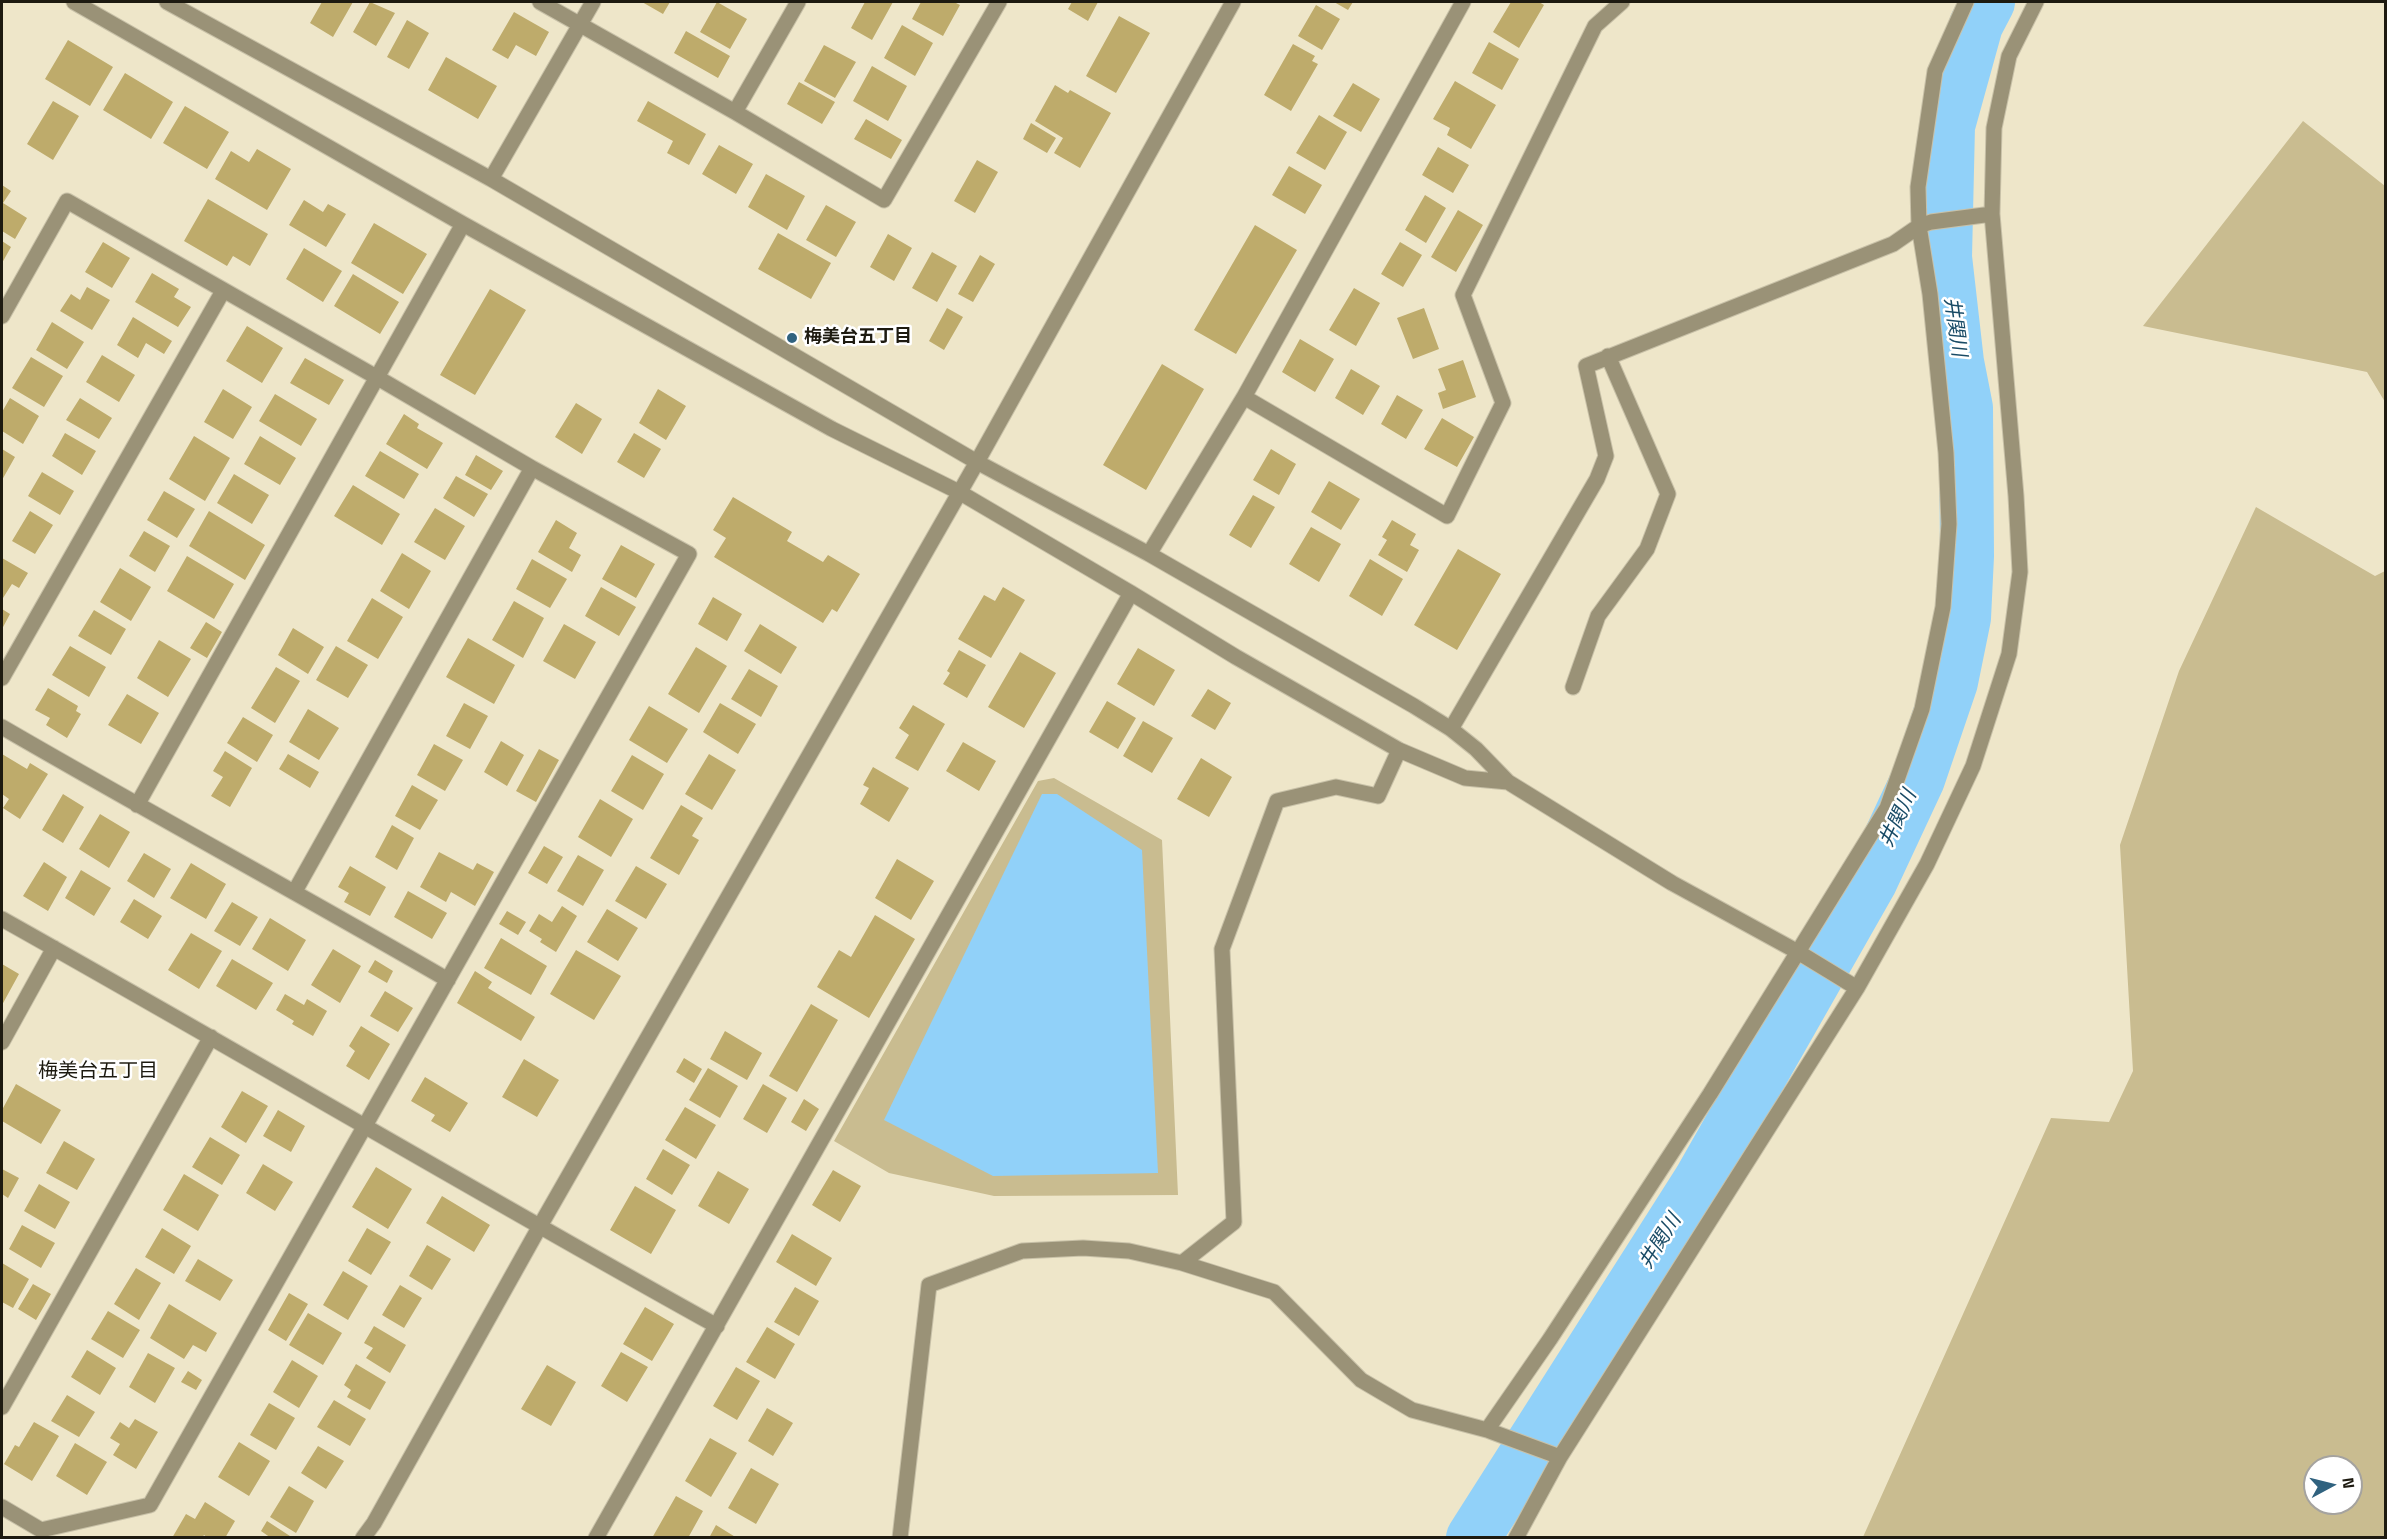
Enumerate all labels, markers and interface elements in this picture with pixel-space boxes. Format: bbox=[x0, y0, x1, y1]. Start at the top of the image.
water label: 井関川 bbox=[1938, 296, 1970, 358]
place label: 梅美台五丁目 bbox=[804, 327, 912, 349]
marker: 梅美台五丁目 bbox=[785, 331, 799, 345]
water label: 井関川 bbox=[1875, 787, 1923, 851]
district label: 梅美台五丁目 bbox=[38, 1060, 158, 1084]
water label: 井関川 bbox=[1635, 1210, 1687, 1274]
north arrow bbox=[2303, 1455, 2363, 1515]
text: N bbox=[2336, 1476, 2361, 1490]

